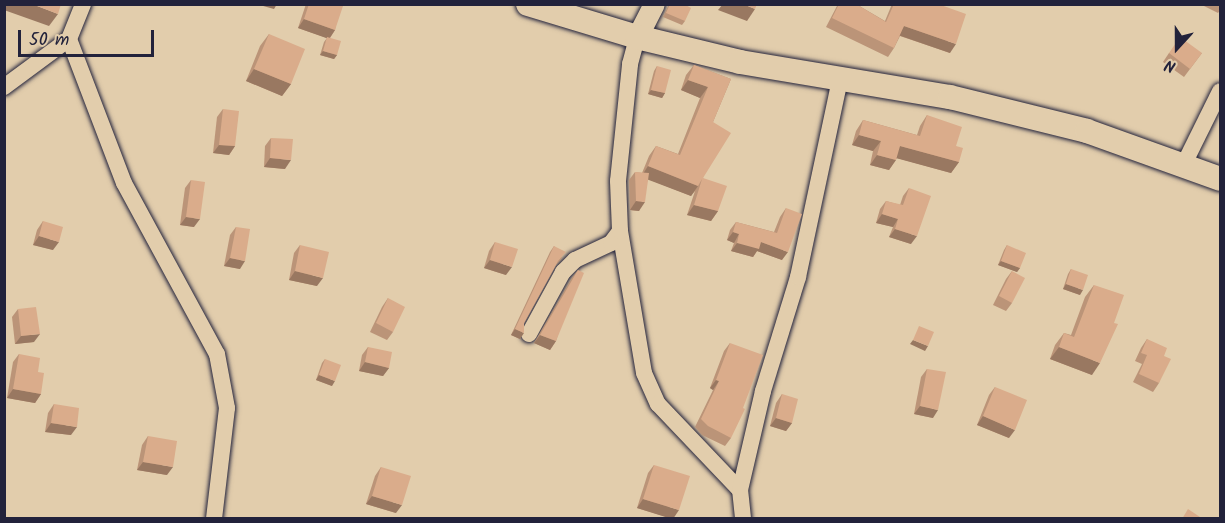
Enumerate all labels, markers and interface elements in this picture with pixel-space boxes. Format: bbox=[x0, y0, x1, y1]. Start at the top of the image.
scale bar bbox=[21, 18, 158, 56]
north arrow bbox=[1147, 18, 1207, 78]
text: 50 m bbox=[29, 26, 69, 55]
text: N bbox=[1161, 52, 1180, 79]

